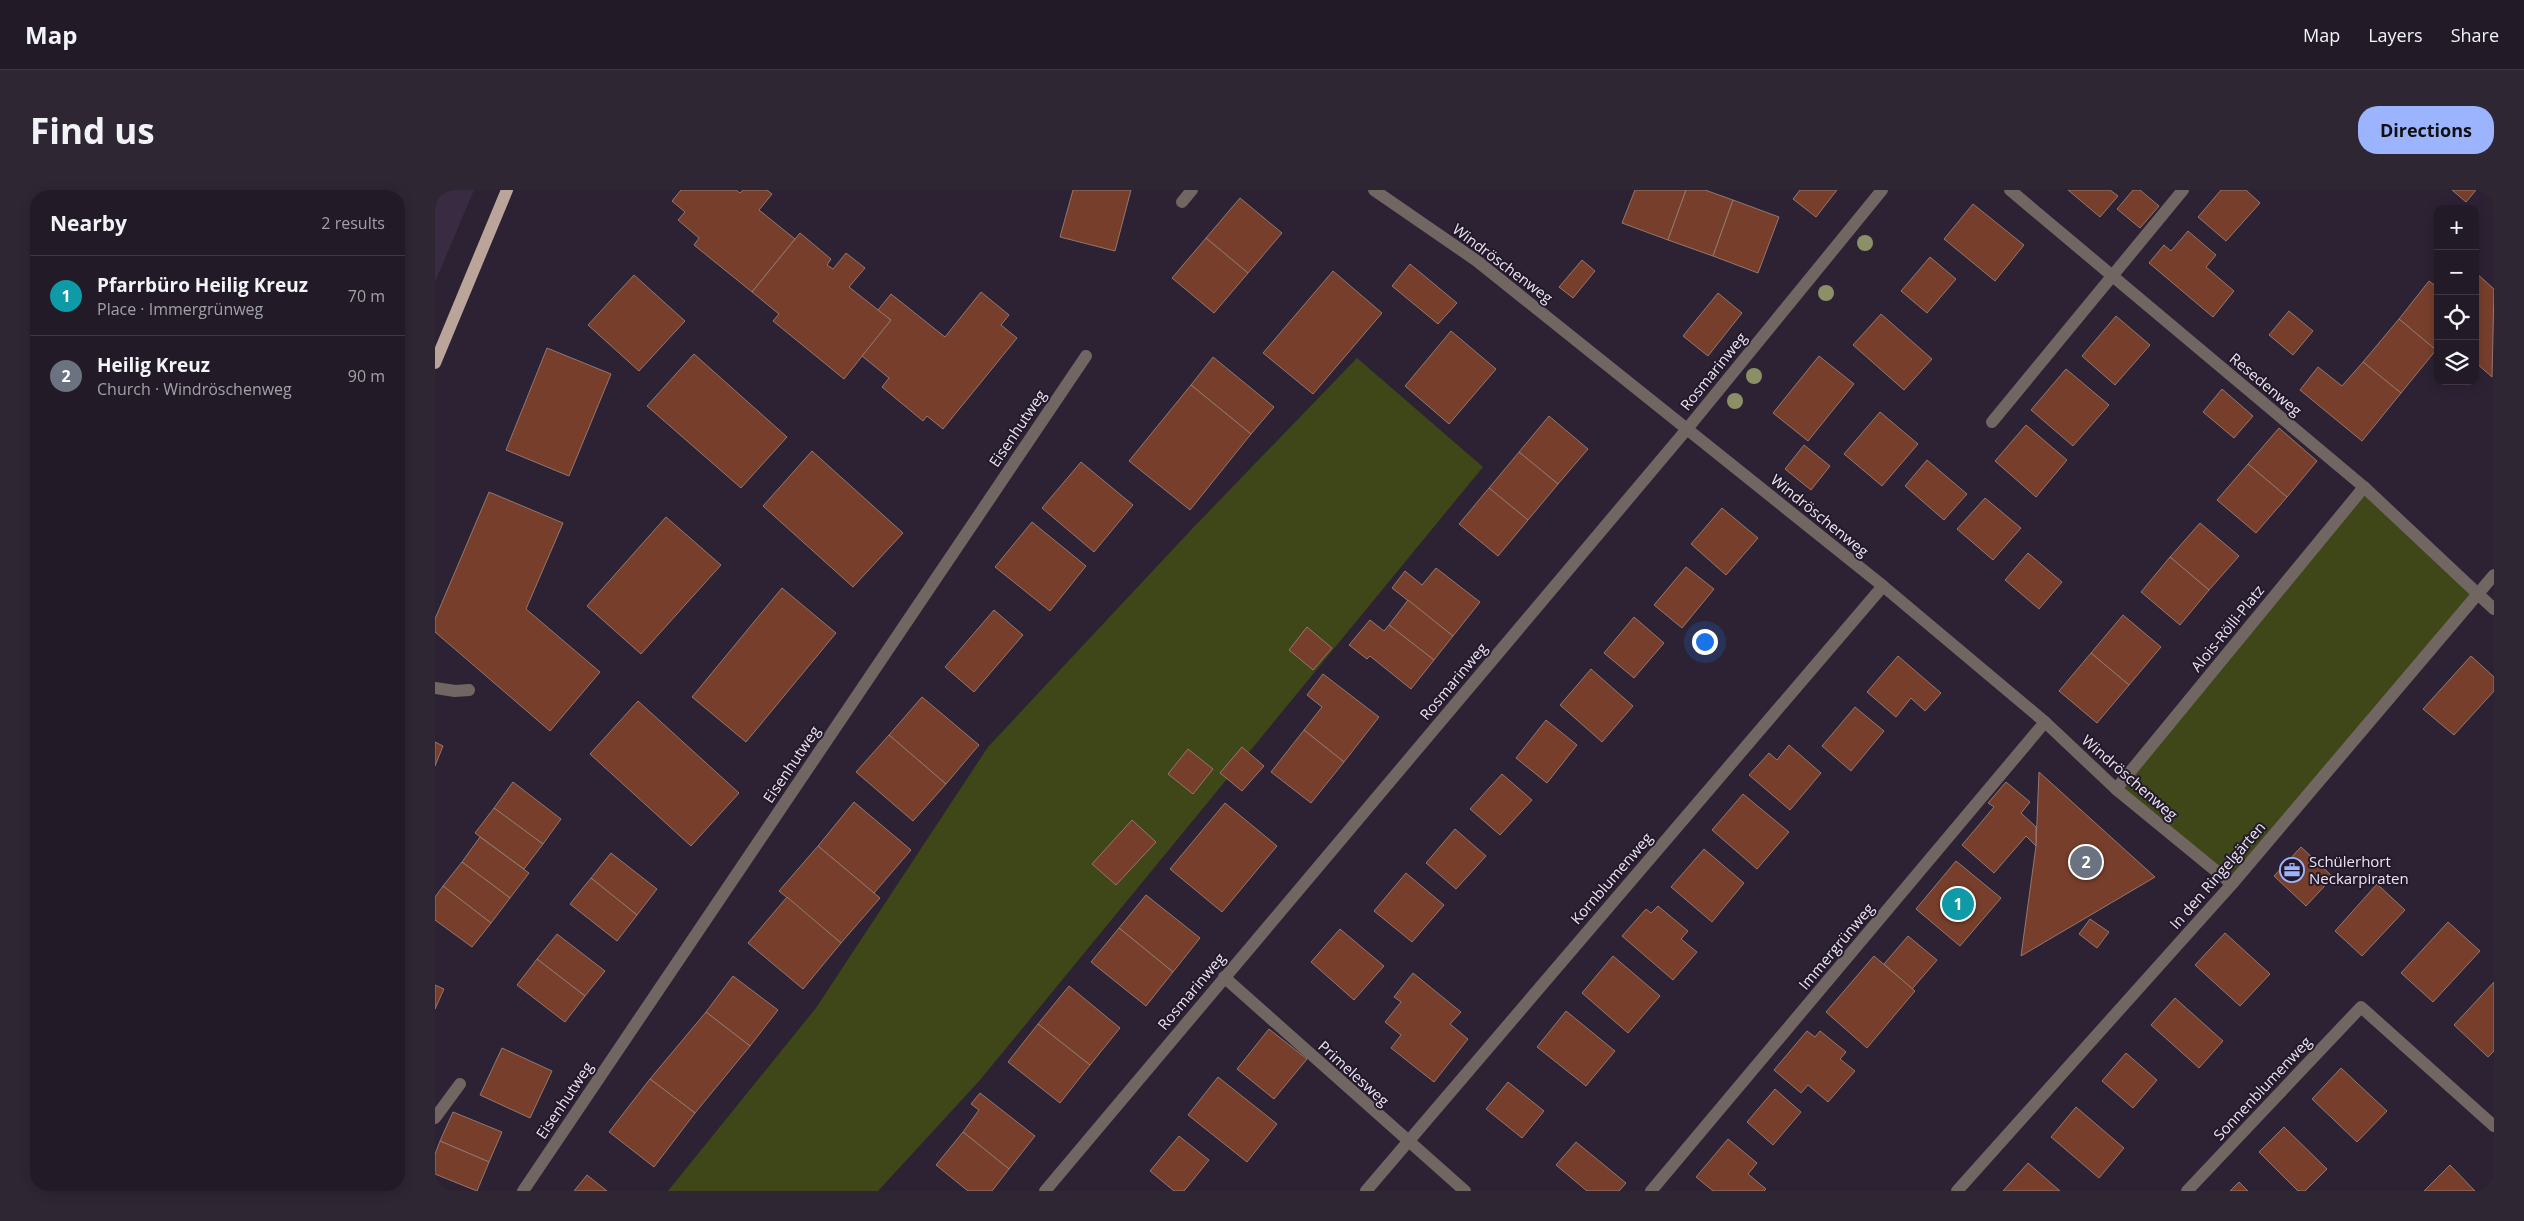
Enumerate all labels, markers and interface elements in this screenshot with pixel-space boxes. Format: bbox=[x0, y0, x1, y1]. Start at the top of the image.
text: Map bbox=[25, 18, 77, 51]
text: Map bbox=[2303, 23, 2340, 47]
text: Layers bbox=[2368, 23, 2423, 47]
text: Share bbox=[2451, 23, 2499, 47]
button: Directions bbox=[2358, 106, 2494, 154]
text: Find us bbox=[30, 107, 155, 154]
map controls bbox=[2434, 205, 2479, 385]
button: + bbox=[2434, 205, 2479, 250]
text: Nearby bbox=[50, 209, 127, 237]
text: 2 results bbox=[321, 212, 385, 234]
street label: Windröschenweg bbox=[1449, 219, 1557, 307]
button: − bbox=[2434, 250, 2479, 295]
text: Pfarrbüro Heilig Kreuz bbox=[97, 272, 308, 298]
text: 1 bbox=[61, 285, 71, 307]
text: 70 m bbox=[348, 285, 385, 307]
button: locate bbox=[2434, 295, 2479, 340]
text: Place · Immergrünweg bbox=[97, 298, 263, 320]
street label: Rosmarinweg bbox=[1675, 328, 1751, 414]
button: layers bbox=[2434, 340, 2479, 385]
street label: Resedenweg bbox=[2226, 348, 2306, 420]
text: Heilig Kreuz bbox=[97, 352, 210, 378]
text: 2 bbox=[61, 365, 71, 387]
text: 90 m bbox=[348, 365, 385, 387]
text: Church · Windröschenweg bbox=[97, 378, 292, 400]
street label: Eisenhutweg bbox=[984, 386, 1050, 470]
street label: Windröschenweg bbox=[1767, 469, 1873, 561]
street label: Alois-Rölli-Platz bbox=[2186, 580, 2268, 676]
your location bbox=[1692, 629, 1718, 655]
street label: Rosmarinweg bbox=[1415, 638, 1491, 724]
street label: Eisenhutweg bbox=[758, 722, 824, 806]
street label: Windröschenweg bbox=[2078, 730, 2182, 824]
street label: In den Ringelgärten bbox=[2165, 817, 2269, 933]
street label: Kornblumenweg bbox=[1566, 828, 1656, 928]
pin: 2 bbox=[2070, 843, 2102, 881]
place label: Schülerhort Neckarpiraten bbox=[2309, 851, 2409, 888]
office icon: Schülerhort Neckarpiraten bbox=[2279, 857, 2305, 883]
pin: 1 bbox=[1942, 885, 1974, 923]
street label: Immergrünweg bbox=[1794, 898, 1878, 994]
street label: Rosmarinweg bbox=[1153, 948, 1229, 1034]
street label: Sonnenblumenweg bbox=[2209, 1032, 2315, 1144]
street label: Primelesweg bbox=[1314, 1036, 1394, 1110]
street label: Eisenhutweg bbox=[531, 1058, 597, 1142]

